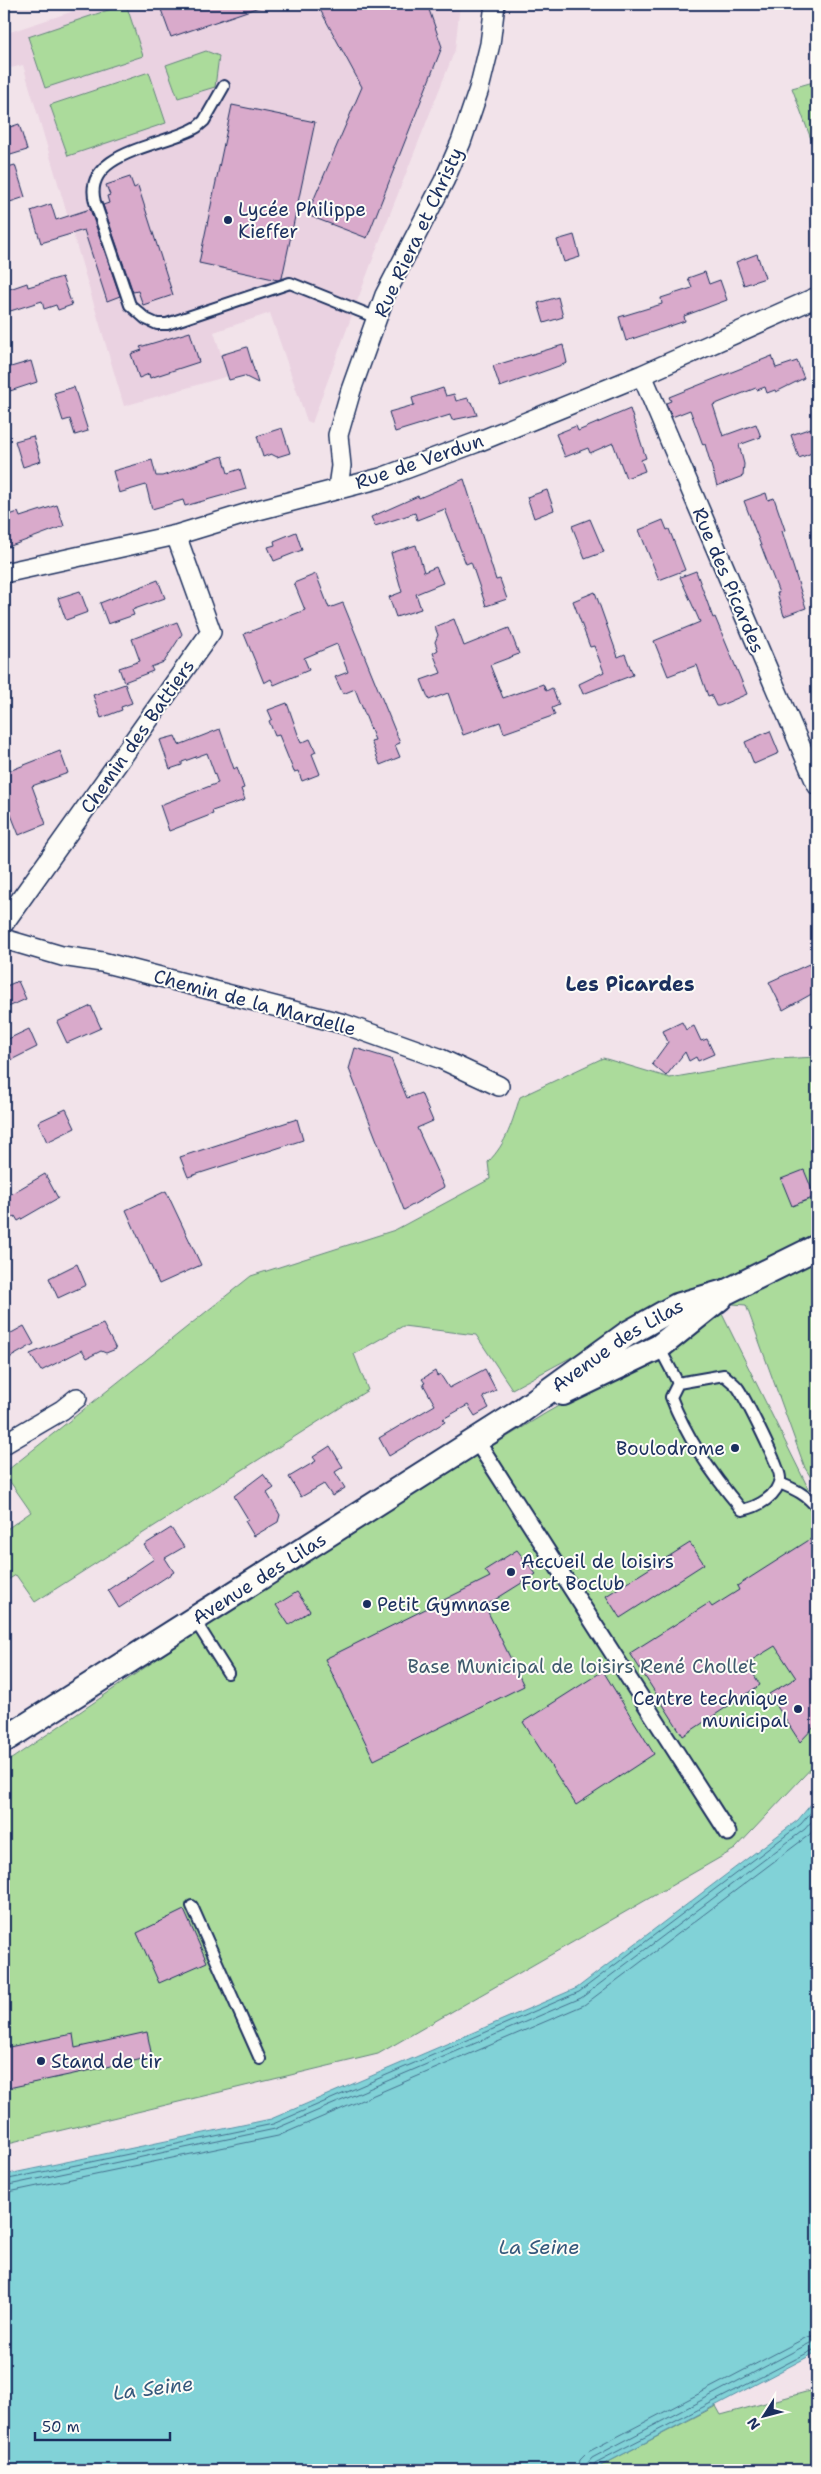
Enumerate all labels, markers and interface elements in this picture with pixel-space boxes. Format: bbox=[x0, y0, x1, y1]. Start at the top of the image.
street label: Rue Riera et Christy bbox=[368, 143, 469, 321]
place label: Lycée Philippe Kieffer bbox=[238, 197, 366, 244]
marker: Lycée Philippe Kieffer bbox=[222, 214, 234, 226]
street label: Rue de Verdun bbox=[352, 428, 487, 495]
street label: Rue des Picardes bbox=[687, 504, 770, 657]
street label: Chemin des Battiers bbox=[75, 654, 200, 818]
street label: Chemin de la Mardelle bbox=[151, 963, 359, 1042]
district label: Les Picardes bbox=[565, 971, 695, 997]
street label: Avenue des Lilas bbox=[546, 1293, 686, 1398]
place label: Boulodrome bbox=[616, 1436, 725, 1461]
marker: Boulodrome bbox=[729, 1442, 741, 1454]
street label: Avenue des Lilas bbox=[188, 1527, 331, 1630]
place label: Accueil de loisirs Fort Boclub bbox=[521, 1549, 674, 1596]
marker: Accueil de loisirs Fort Boclub bbox=[505, 1566, 517, 1578]
place label: Petit Gymnase bbox=[377, 1592, 510, 1617]
marker: Petit Gymnase bbox=[361, 1598, 373, 1610]
park label: Base Municipal de loisirs René Chollet bbox=[407, 1654, 757, 1679]
place label: Centre technique municipal bbox=[633, 1686, 788, 1733]
marker: Centre technique municipal bbox=[792, 1703, 804, 1715]
place label: Stand de tir bbox=[51, 2049, 162, 2074]
marker: Stand de tir bbox=[35, 2055, 47, 2067]
water label: La Seine bbox=[499, 2234, 579, 2260]
water label: La Seine bbox=[111, 2370, 195, 2406]
north arrow bbox=[738, 2392, 788, 2442]
scale bar bbox=[35, 2409, 170, 2441]
text: N bbox=[743, 2414, 764, 2433]
text: 50 m bbox=[42, 2417, 80, 2437]

